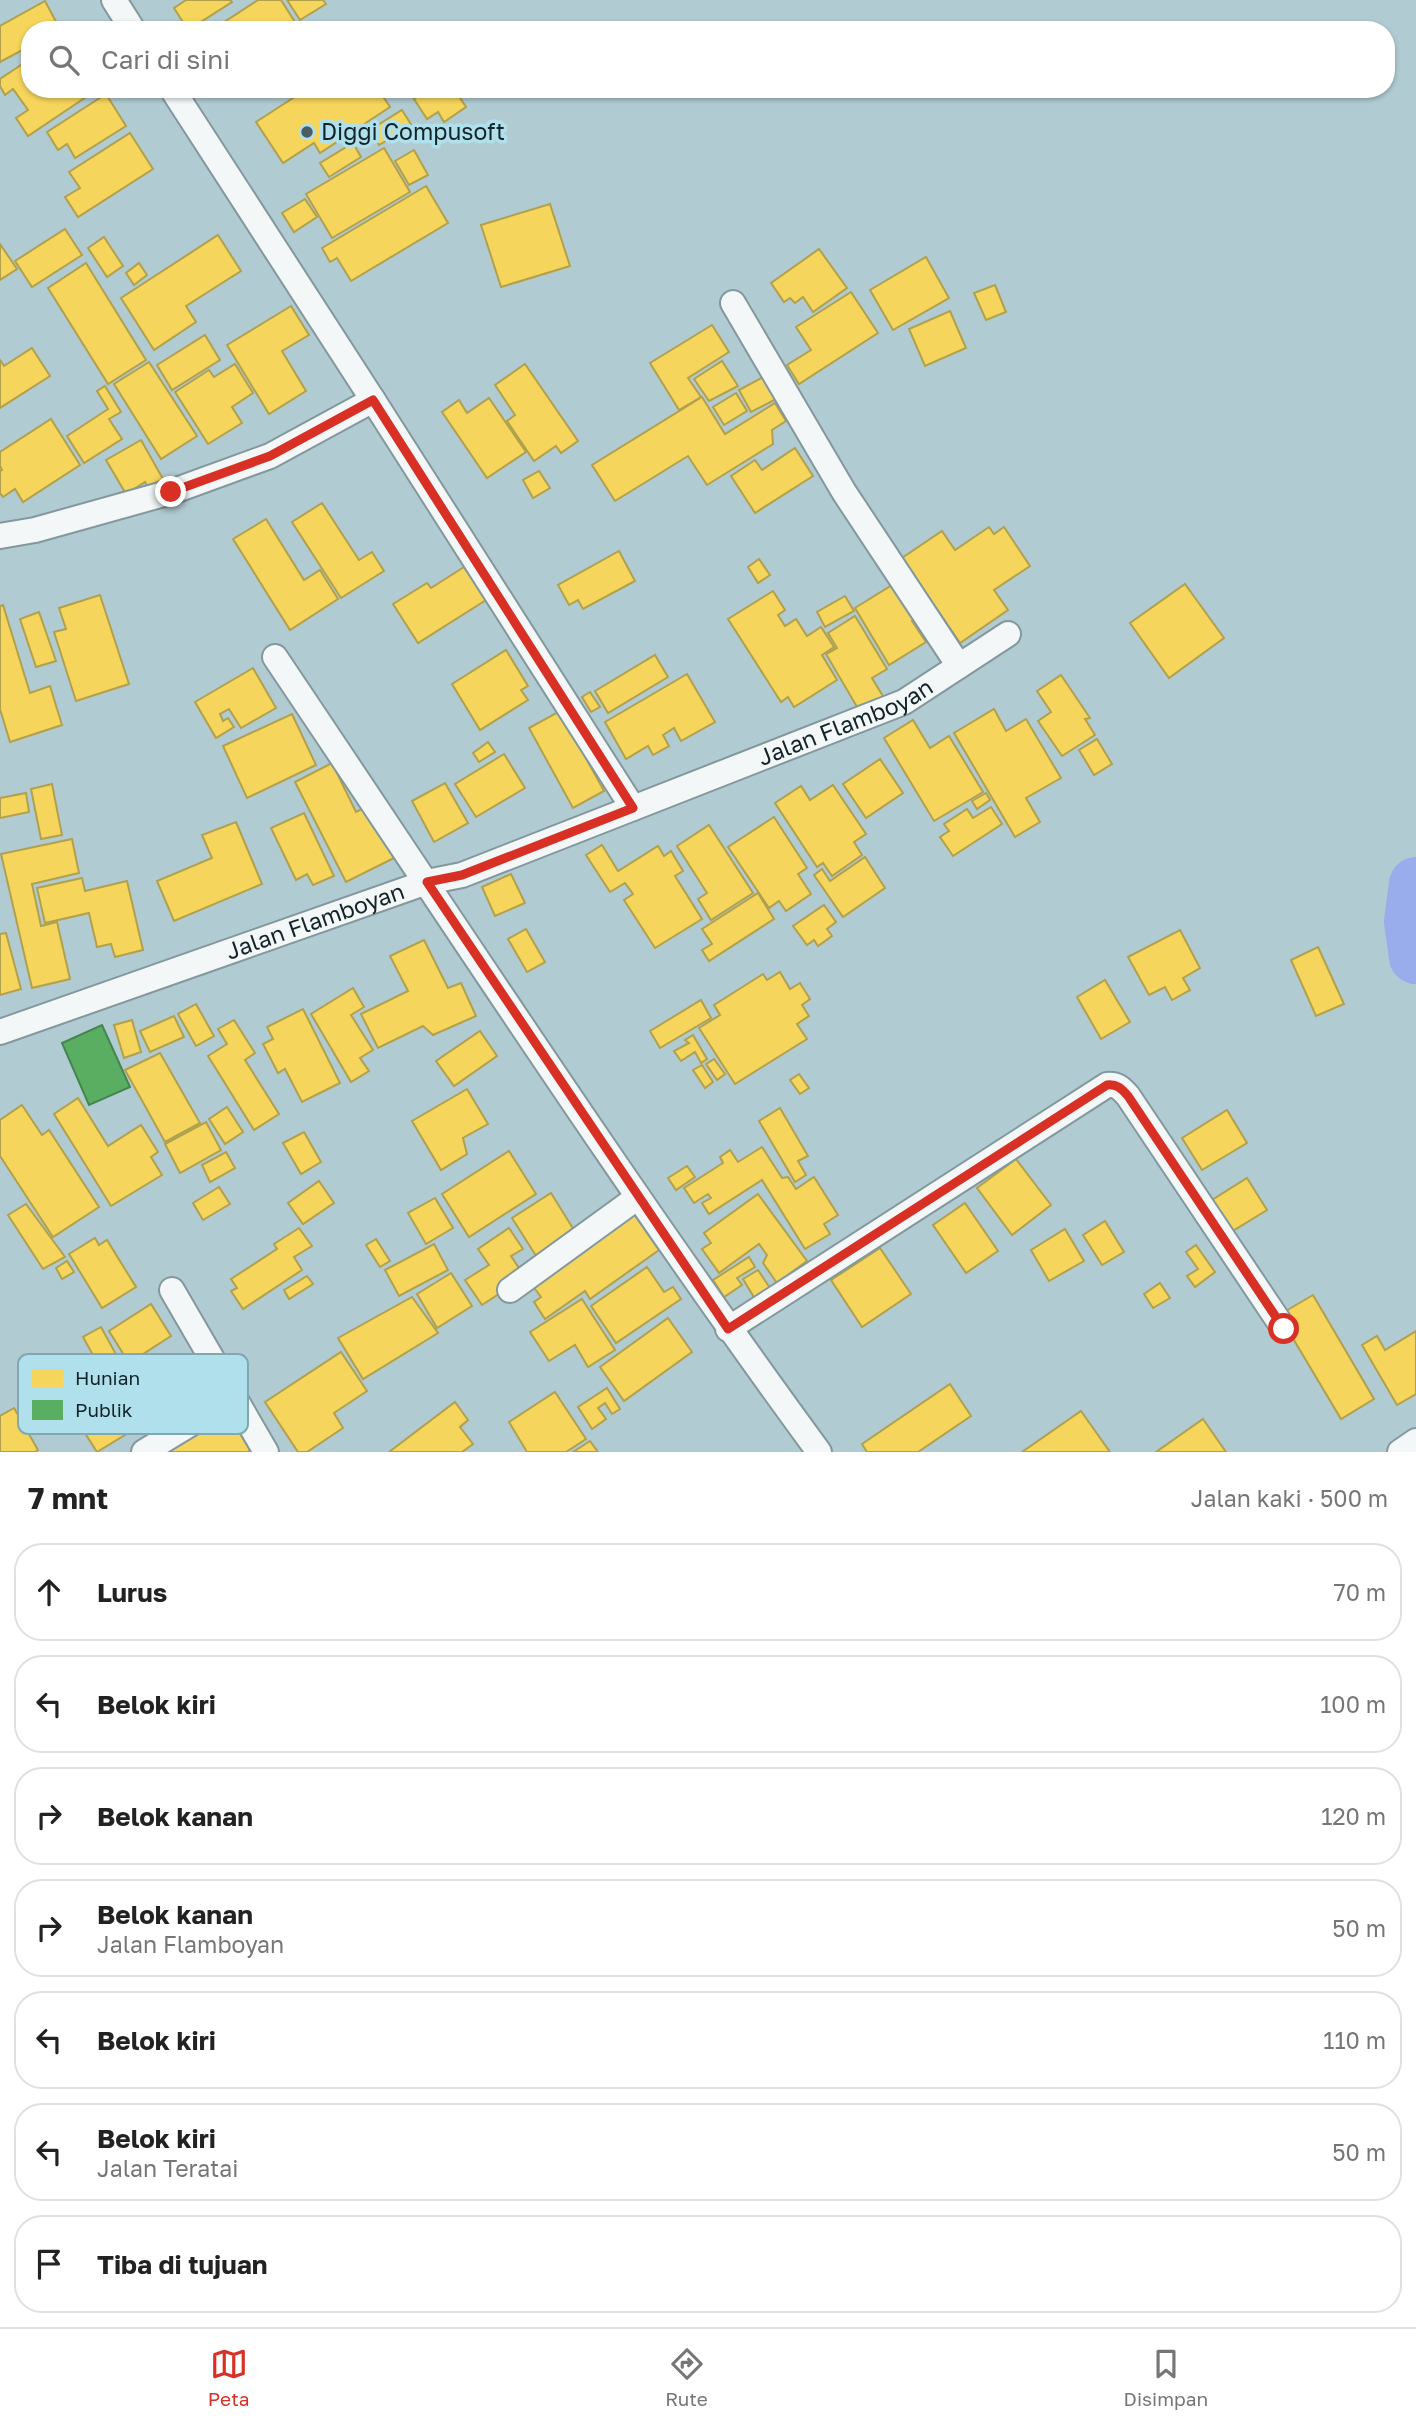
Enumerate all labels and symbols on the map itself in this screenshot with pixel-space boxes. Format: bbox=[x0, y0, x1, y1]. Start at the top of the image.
place label: Diggi Compusoft bbox=[321, 117, 505, 145]
marker: Diggi Compusoft bbox=[299, 124, 315, 140]
route end bbox=[155, 476, 186, 507]
street label: Jalan Flamboyan bbox=[754, 672, 938, 771]
street label: Jalan Flamboyan bbox=[222, 876, 408, 965]
route start bbox=[1268, 1313, 1299, 1344]
legend bbox=[18, 1354, 248, 1434]
text: Hunian bbox=[75, 1366, 140, 1389]
text: Publik bbox=[75, 1398, 133, 1421]

